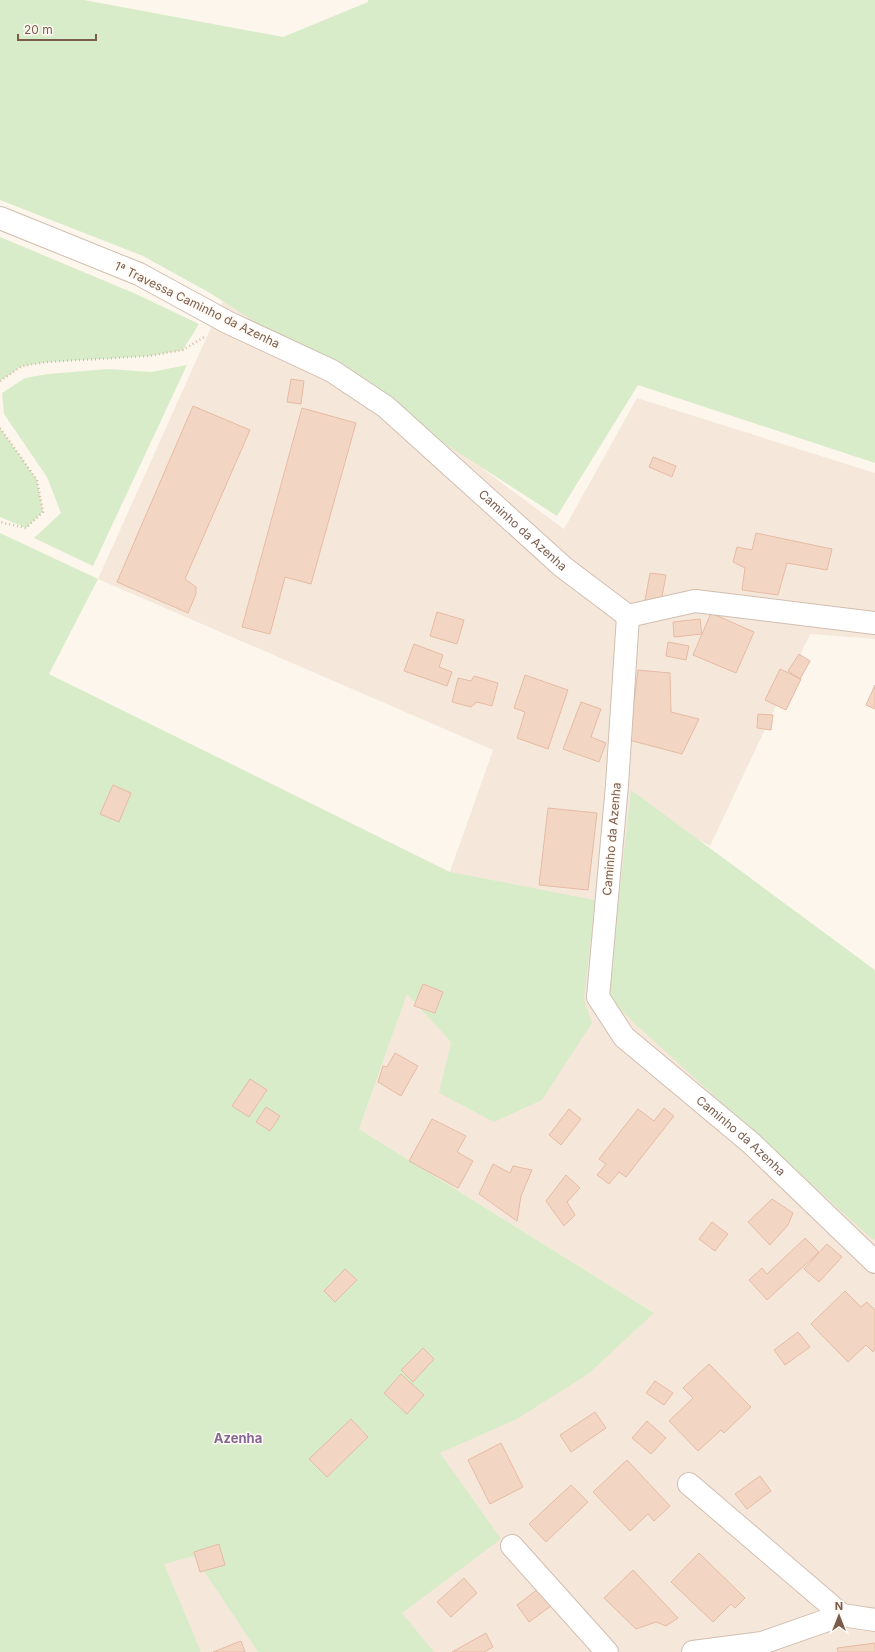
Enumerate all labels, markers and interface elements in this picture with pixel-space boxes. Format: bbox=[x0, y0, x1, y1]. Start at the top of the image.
scale bar bbox=[18, 16, 96, 42]
text: 20 m bbox=[24, 22, 53, 37]
street label: 1ª Travessa Caminho da Azenha bbox=[112, 258, 282, 351]
street label: Caminho da Azenha bbox=[476, 486, 570, 574]
street label: Caminho da Azenha bbox=[599, 782, 624, 896]
street label: Caminho da Azenha bbox=[693, 1092, 789, 1179]
district label: Azenha bbox=[214, 1430, 262, 1446]
north arrow bbox=[819, 1596, 859, 1636]
text: N bbox=[835, 1599, 843, 1613]

